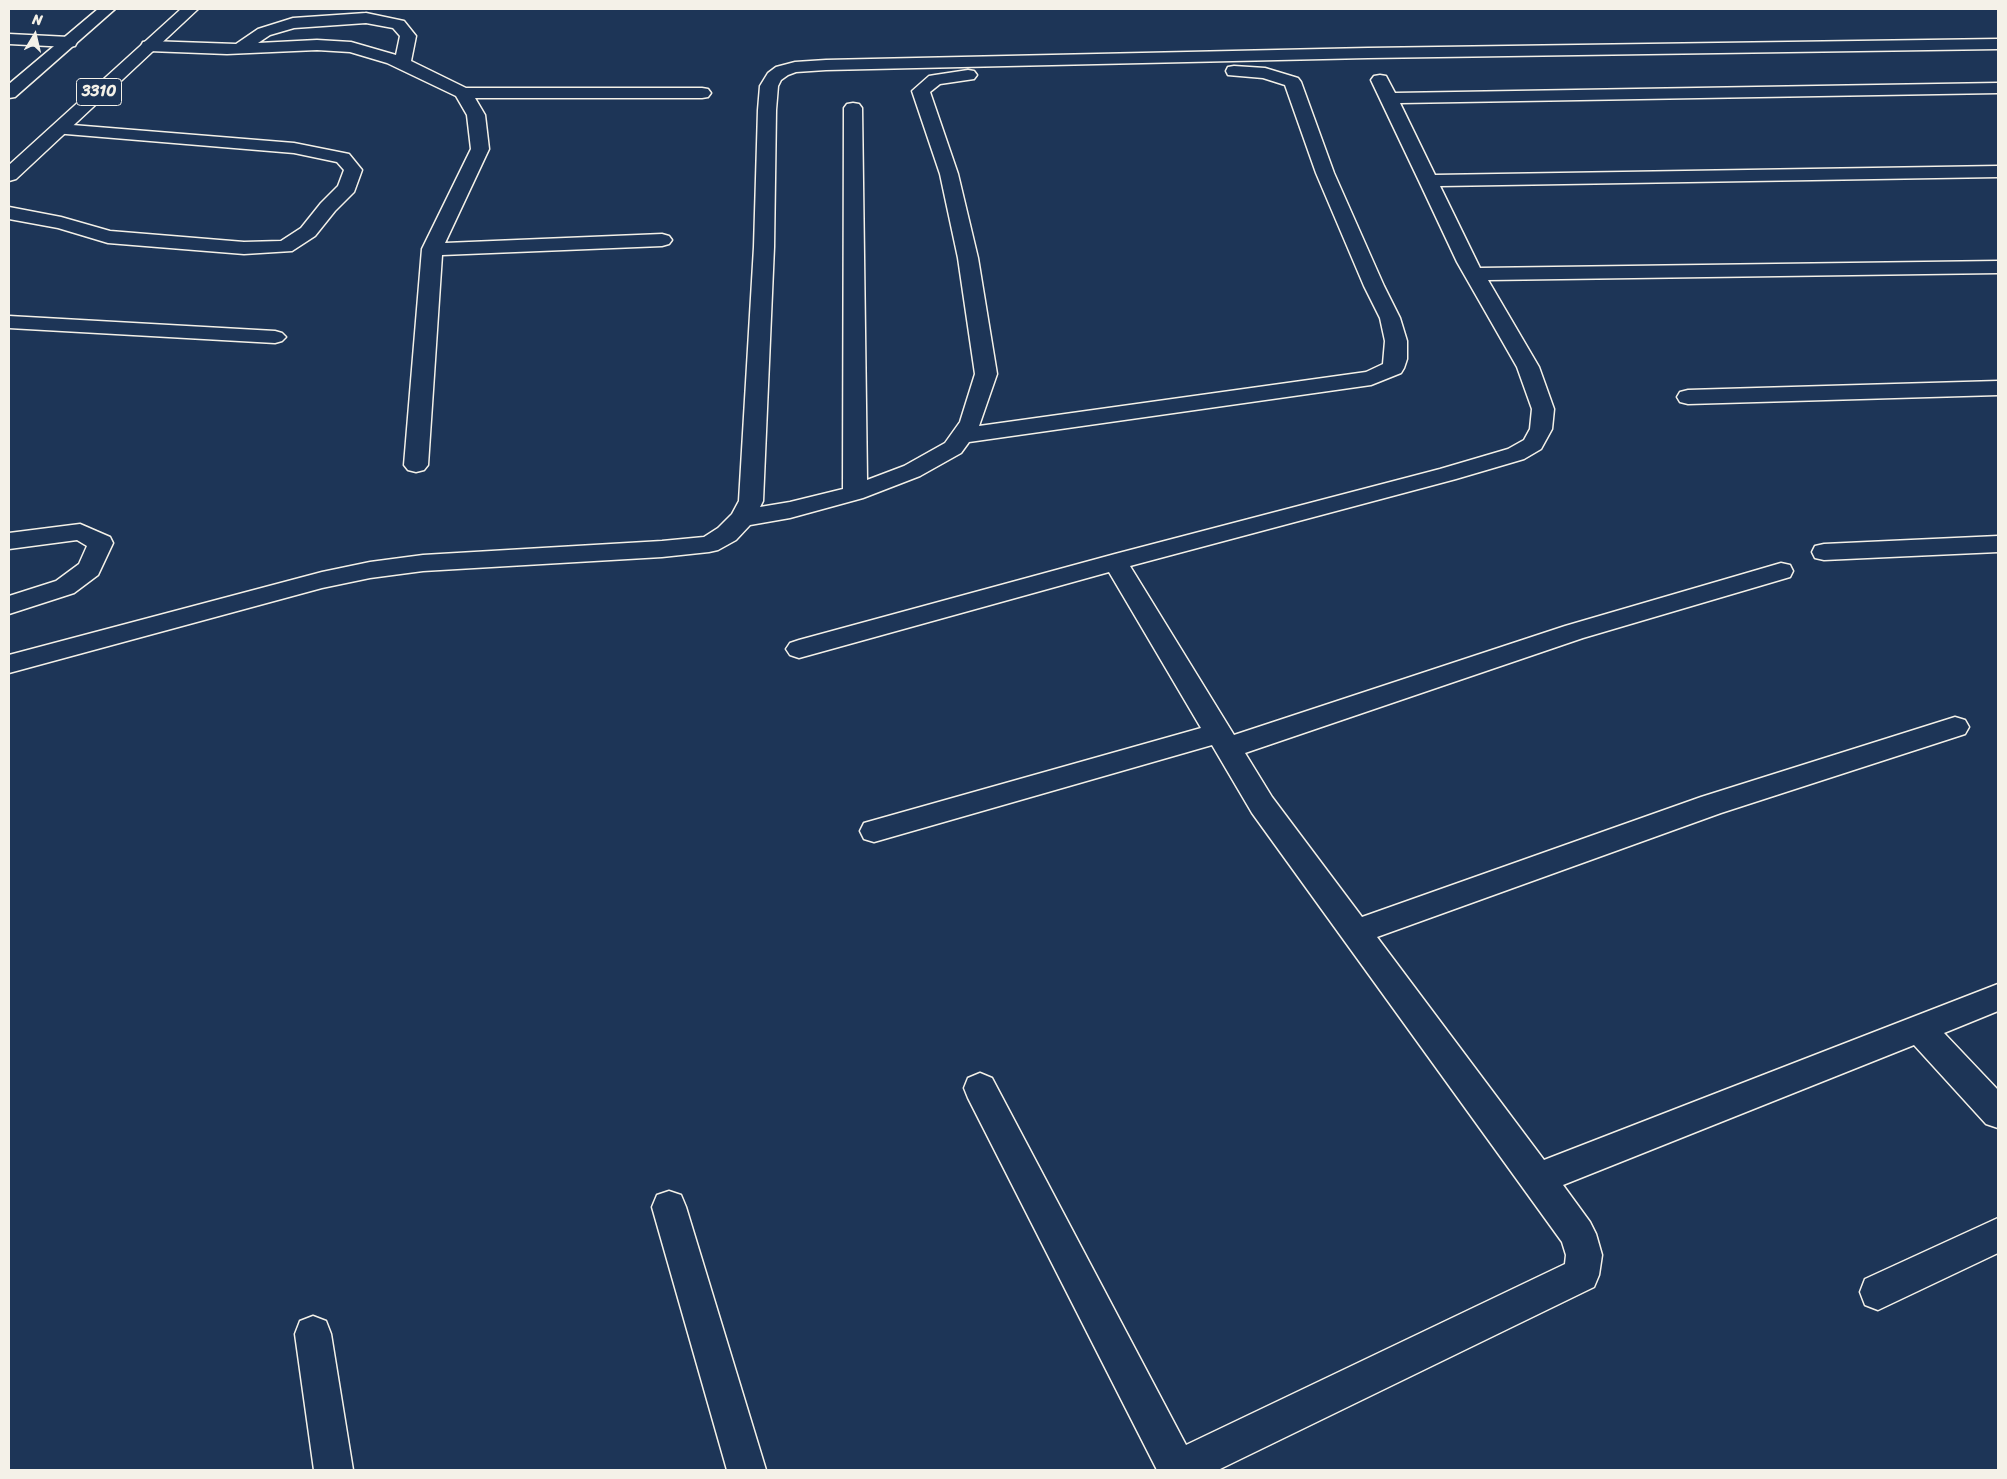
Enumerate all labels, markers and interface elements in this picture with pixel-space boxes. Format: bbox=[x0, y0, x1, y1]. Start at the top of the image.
text: N bbox=[31, 7, 44, 33]
north arrow bbox=[10, 10, 60, 60]
road number: 3310 bbox=[76, 78, 122, 105]

